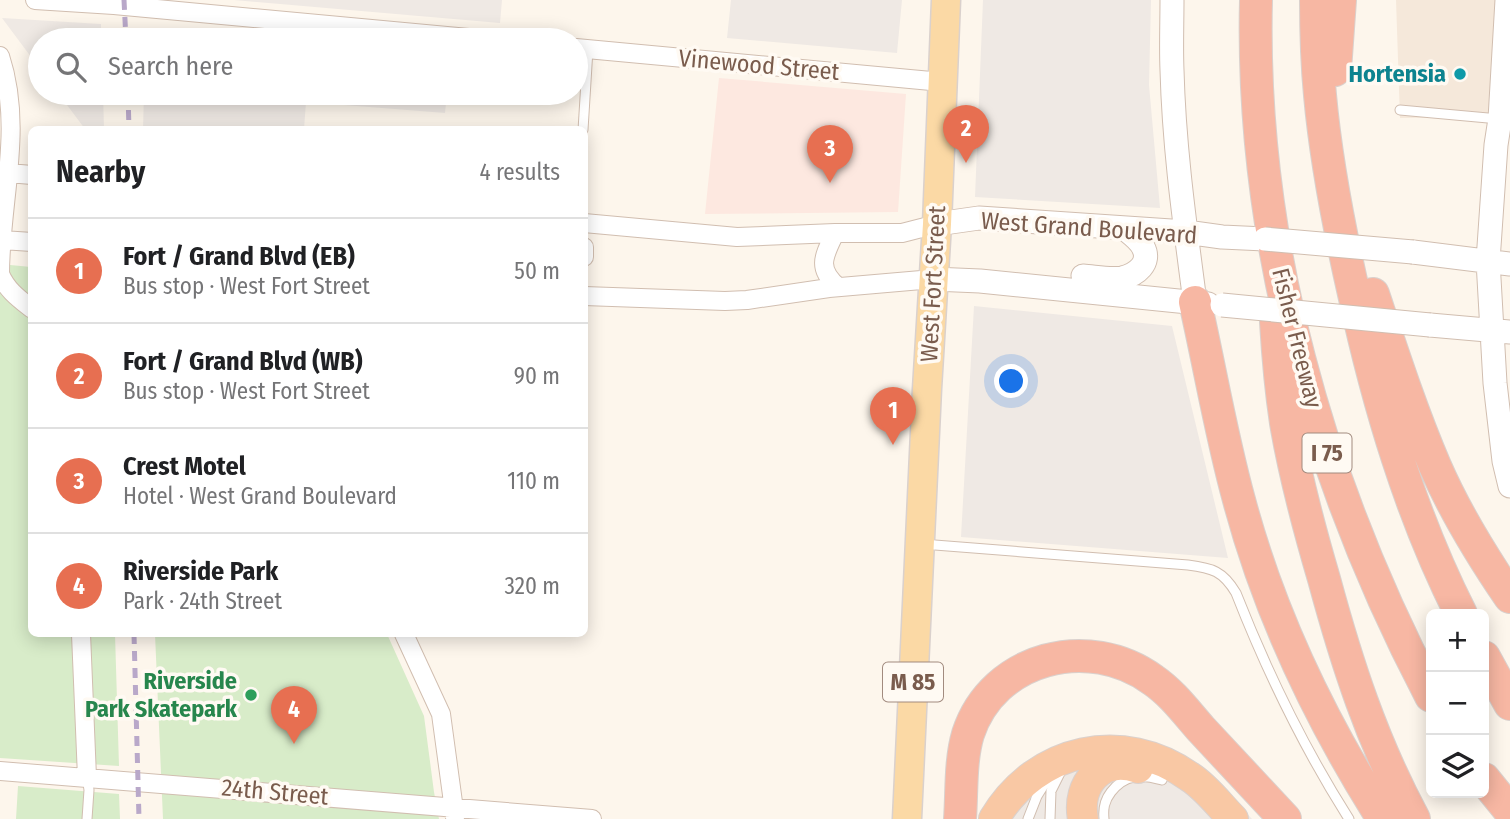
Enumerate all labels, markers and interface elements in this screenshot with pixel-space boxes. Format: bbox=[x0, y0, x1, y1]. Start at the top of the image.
search box bbox=[28, 28, 588, 105]
street label: Vinewood Street bbox=[677, 44, 841, 86]
icon: search bbox=[52, 48, 90, 86]
text: Search here bbox=[108, 51, 233, 82]
place label: Hortensia bbox=[1349, 60, 1446, 88]
marker: Hortensia bbox=[1452, 66, 1468, 82]
pin: 2 bbox=[943, 105, 989, 163]
pin: 3 bbox=[807, 125, 853, 183]
text: Nearby bbox=[56, 154, 145, 190]
text: 4 results bbox=[479, 158, 560, 186]
street label: West Fort Street bbox=[915, 205, 951, 363]
street label: West Grand Boulevard bbox=[980, 206, 1198, 250]
text: Fort / Grand Blvd (EB) bbox=[123, 241, 355, 272]
text: 1 bbox=[74, 257, 84, 285]
text: 50 m bbox=[514, 257, 560, 285]
street label: Fisher Freeway bbox=[1266, 265, 1328, 411]
text: Bus stop · West Fort Street bbox=[123, 272, 370, 300]
text: Fort / Grand Blvd (WB) bbox=[123, 346, 363, 377]
text: 2 bbox=[74, 362, 84, 390]
text: 90 m bbox=[514, 362, 560, 390]
your location bbox=[994, 364, 1028, 398]
text: Bus stop · West Fort Street bbox=[123, 377, 370, 405]
pin: 1 bbox=[870, 387, 916, 445]
road number: I 75 bbox=[1302, 433, 1352, 472]
text: Crest Motel bbox=[123, 451, 246, 482]
text: 3 bbox=[74, 467, 84, 495]
text: 110 m bbox=[507, 467, 560, 495]
text: Hotel · West Grand Boulevard bbox=[123, 482, 397, 510]
text: Riverside Park bbox=[123, 556, 278, 587]
text: 4 bbox=[73, 572, 85, 600]
text: 320 m bbox=[505, 572, 560, 600]
text: Park · 24th Street bbox=[123, 587, 282, 615]
map controls bbox=[1426, 609, 1489, 798]
button: + bbox=[1426, 609, 1489, 672]
road number: M 85 bbox=[883, 662, 943, 702]
place label: Riverside Park Skatepark bbox=[85, 667, 238, 723]
button: − bbox=[1426, 672, 1489, 735]
pin: 4 bbox=[271, 686, 317, 744]
marker: Riverside Park Skatepark bbox=[243, 687, 259, 703]
button: layers bbox=[1426, 735, 1489, 798]
street label: 24th Street bbox=[221, 773, 330, 811]

